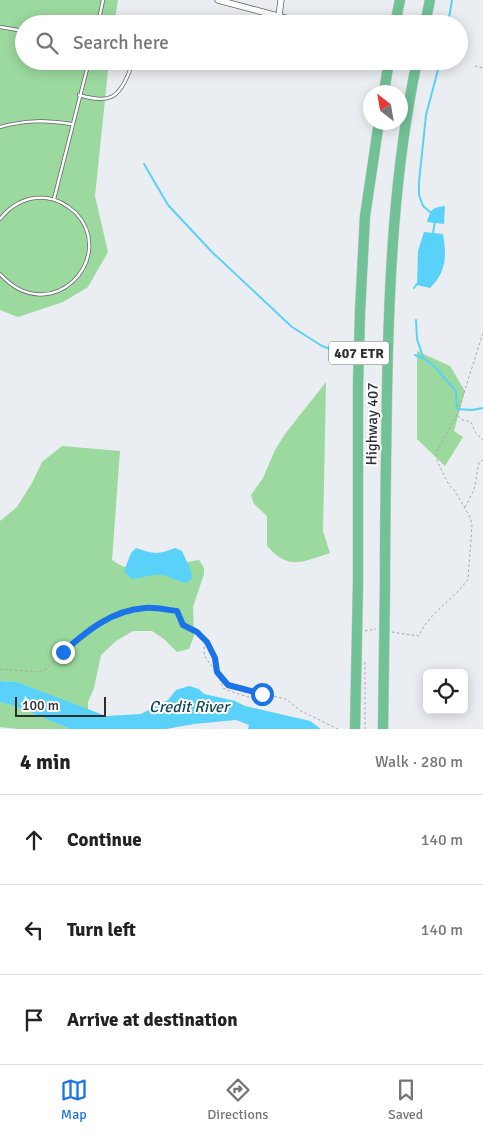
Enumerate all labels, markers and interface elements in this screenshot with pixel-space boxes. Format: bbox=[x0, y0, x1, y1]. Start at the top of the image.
search box bbox=[15, 15, 468, 70]
icon: search bbox=[33, 29, 61, 57]
text: Search here bbox=[73, 31, 169, 55]
north arrow bbox=[363, 85, 408, 130]
road number: 407 ETR bbox=[329, 342, 389, 364]
street label: Highway 407 bbox=[362, 382, 382, 466]
route end bbox=[52, 641, 75, 664]
map controls bbox=[423, 669, 468, 714]
button: locate bbox=[423, 669, 468, 714]
route start bbox=[251, 683, 274, 706]
scale bar bbox=[15, 694, 106, 717]
text: 100 m bbox=[22, 697, 59, 714]
water label: Credit River bbox=[149, 697, 231, 717]
text: 4 min bbox=[20, 749, 71, 775]
text: Walk · 280 m bbox=[375, 752, 463, 772]
icon: ahead bbox=[20, 826, 48, 854]
text: Continue bbox=[67, 828, 142, 852]
text: 140 m bbox=[421, 830, 463, 850]
icon: left bbox=[20, 916, 48, 944]
text: Turn left bbox=[67, 918, 136, 942]
text: 140 m bbox=[421, 920, 463, 940]
icon: arrive bbox=[20, 1006, 48, 1034]
text: Arrive at destination bbox=[67, 1008, 238, 1032]
tab: Map bbox=[60, 1076, 88, 1123]
tab: Directions bbox=[207, 1076, 268, 1123]
tab: Saved bbox=[388, 1076, 423, 1123]

